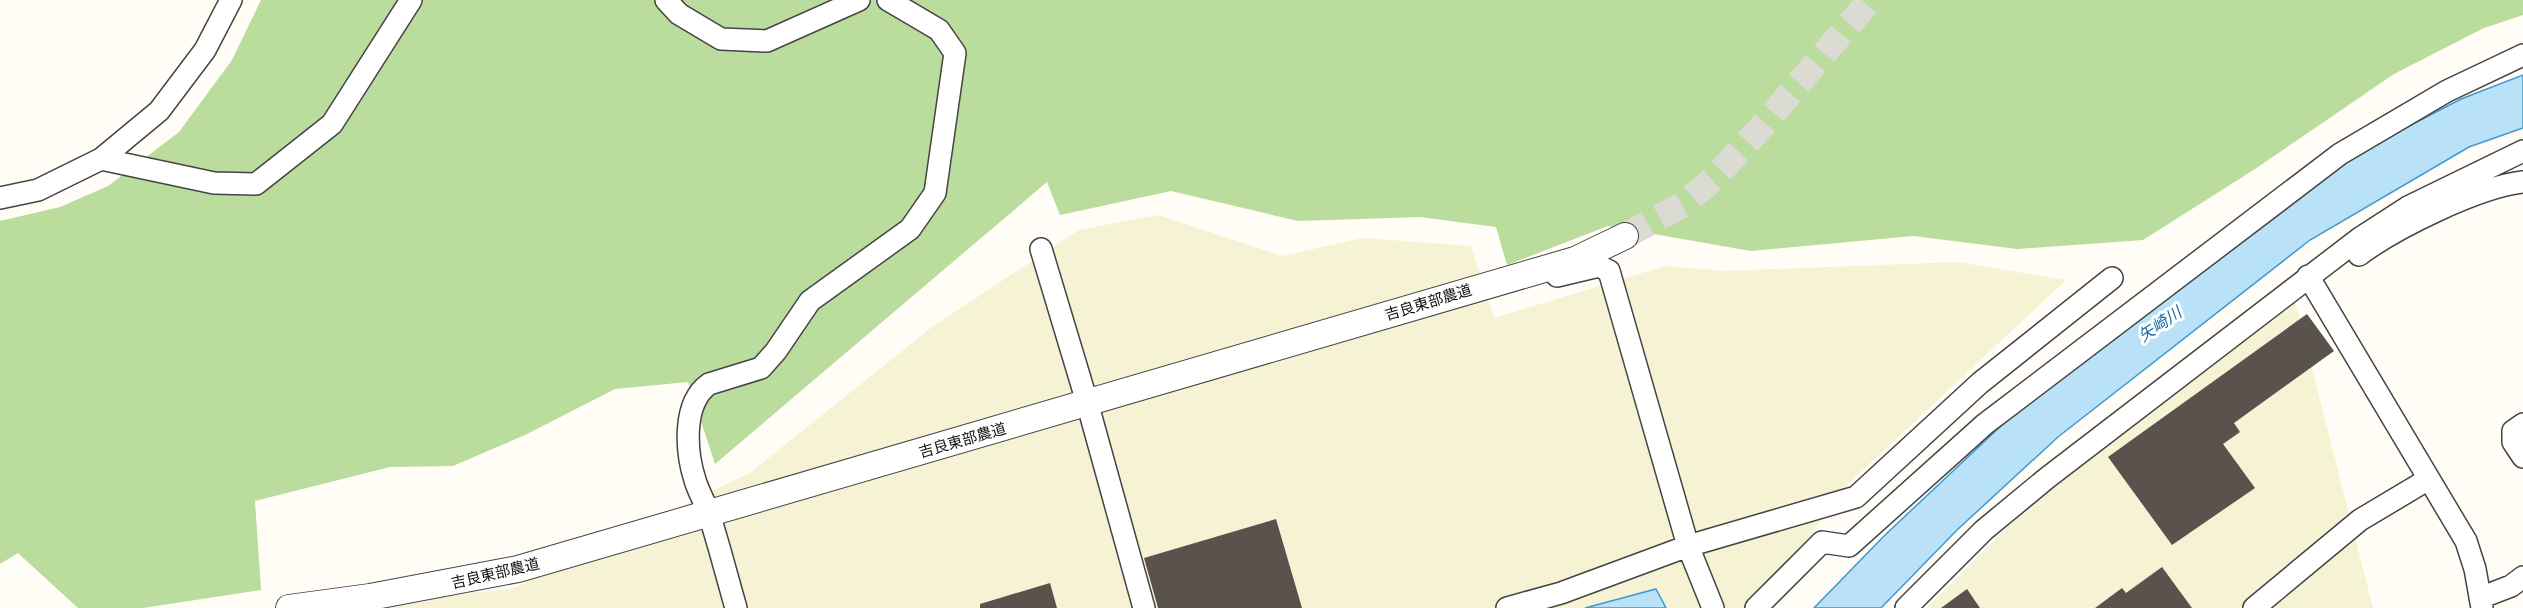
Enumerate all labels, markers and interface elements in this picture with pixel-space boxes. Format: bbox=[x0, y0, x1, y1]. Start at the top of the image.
street label: 吉良東部農道 bbox=[1382, 278, 1474, 324]
water label: 矢崎川 bbox=[2132, 299, 2187, 346]
street label: 吉良東部農道 bbox=[916, 417, 1008, 461]
street label: 吉良東部農道 bbox=[449, 552, 541, 592]

